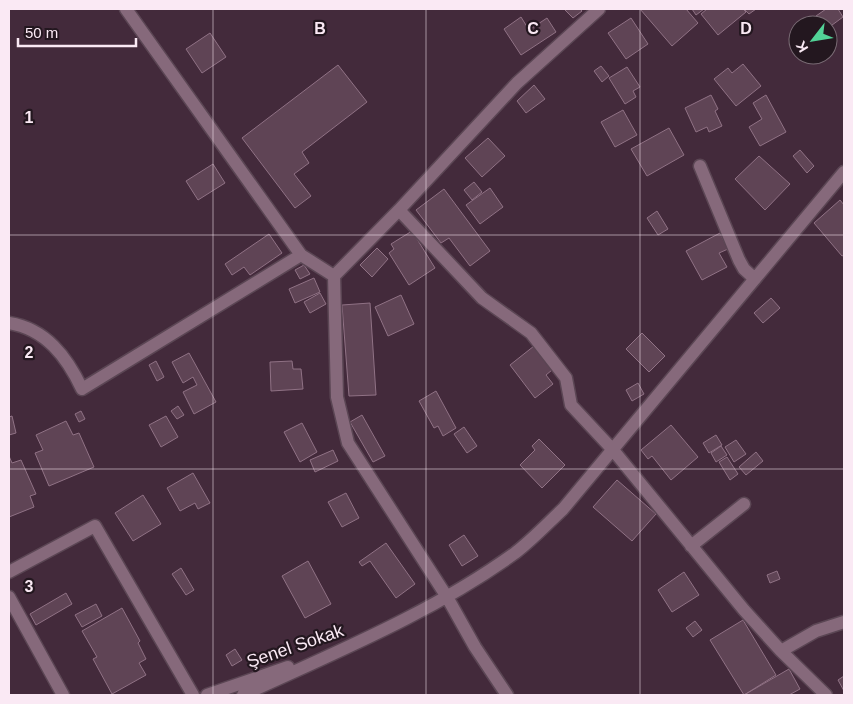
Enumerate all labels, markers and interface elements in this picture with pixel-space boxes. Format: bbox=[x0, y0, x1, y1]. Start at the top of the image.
scale bar bbox=[18, 15, 135, 47]
north arrow bbox=[788, 15, 838, 65]
text: B bbox=[314, 20, 326, 37]
text: C bbox=[527, 20, 539, 37]
text: D bbox=[740, 20, 752, 37]
text: 50 m bbox=[25, 24, 58, 41]
text: K bbox=[792, 38, 811, 55]
text: 1 bbox=[25, 109, 34, 126]
text: 2 bbox=[25, 344, 34, 361]
text: 3 bbox=[25, 578, 34, 595]
street label: Şenel Sokak bbox=[244, 620, 347, 672]

